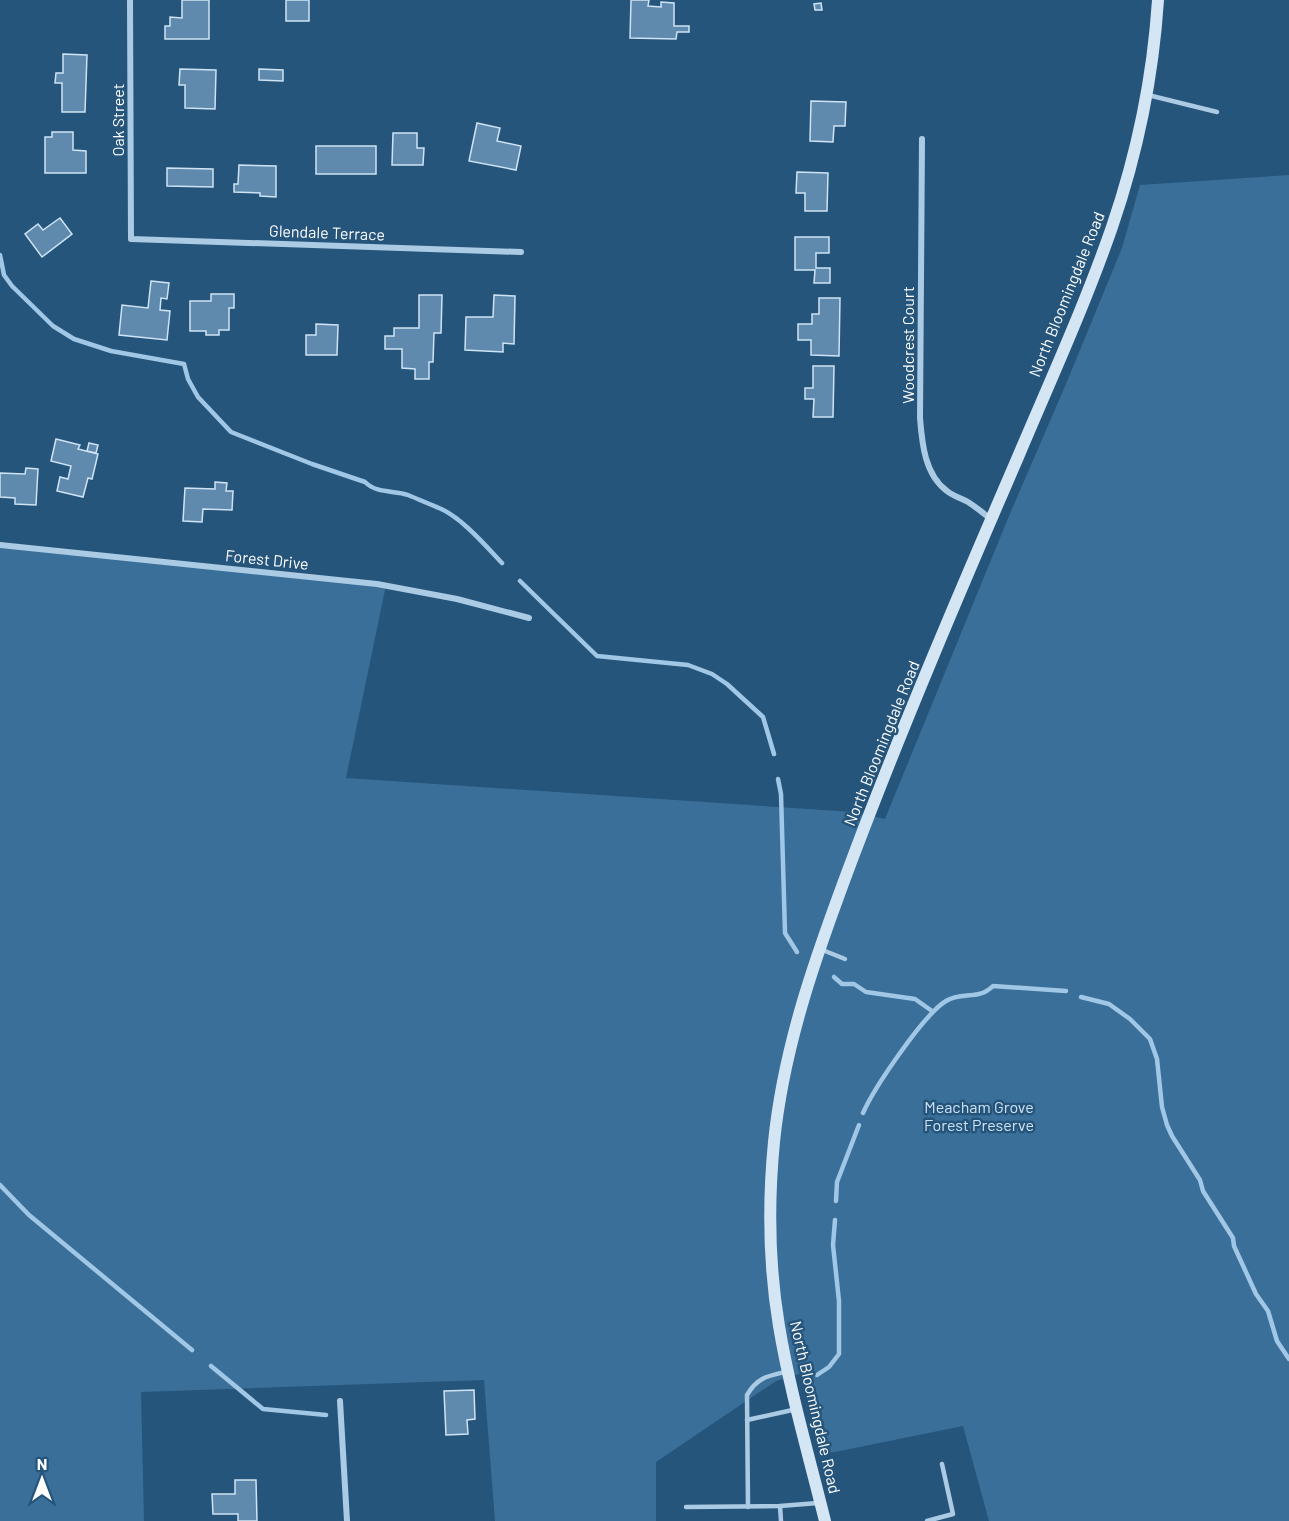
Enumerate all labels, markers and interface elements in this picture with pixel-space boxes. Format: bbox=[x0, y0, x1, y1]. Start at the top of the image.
street label: Oak Street bbox=[108, 84, 127, 156]
street label: North Bloomingdale Road bbox=[1024, 209, 1108, 379]
street label: Glendale Terrace bbox=[269, 220, 385, 244]
street label: Woodcrest Court bbox=[898, 286, 917, 404]
street label: Forest Drive bbox=[224, 545, 310, 573]
street label: North Bloomingdale Road bbox=[839, 658, 923, 828]
park label: Meacham Grove Forest Preserve bbox=[924, 1097, 1034, 1134]
street label: North Bloomingdale Road bbox=[787, 1319, 845, 1495]
north arrow bbox=[12, 1449, 72, 1509]
text: N bbox=[37, 1454, 47, 1473]

